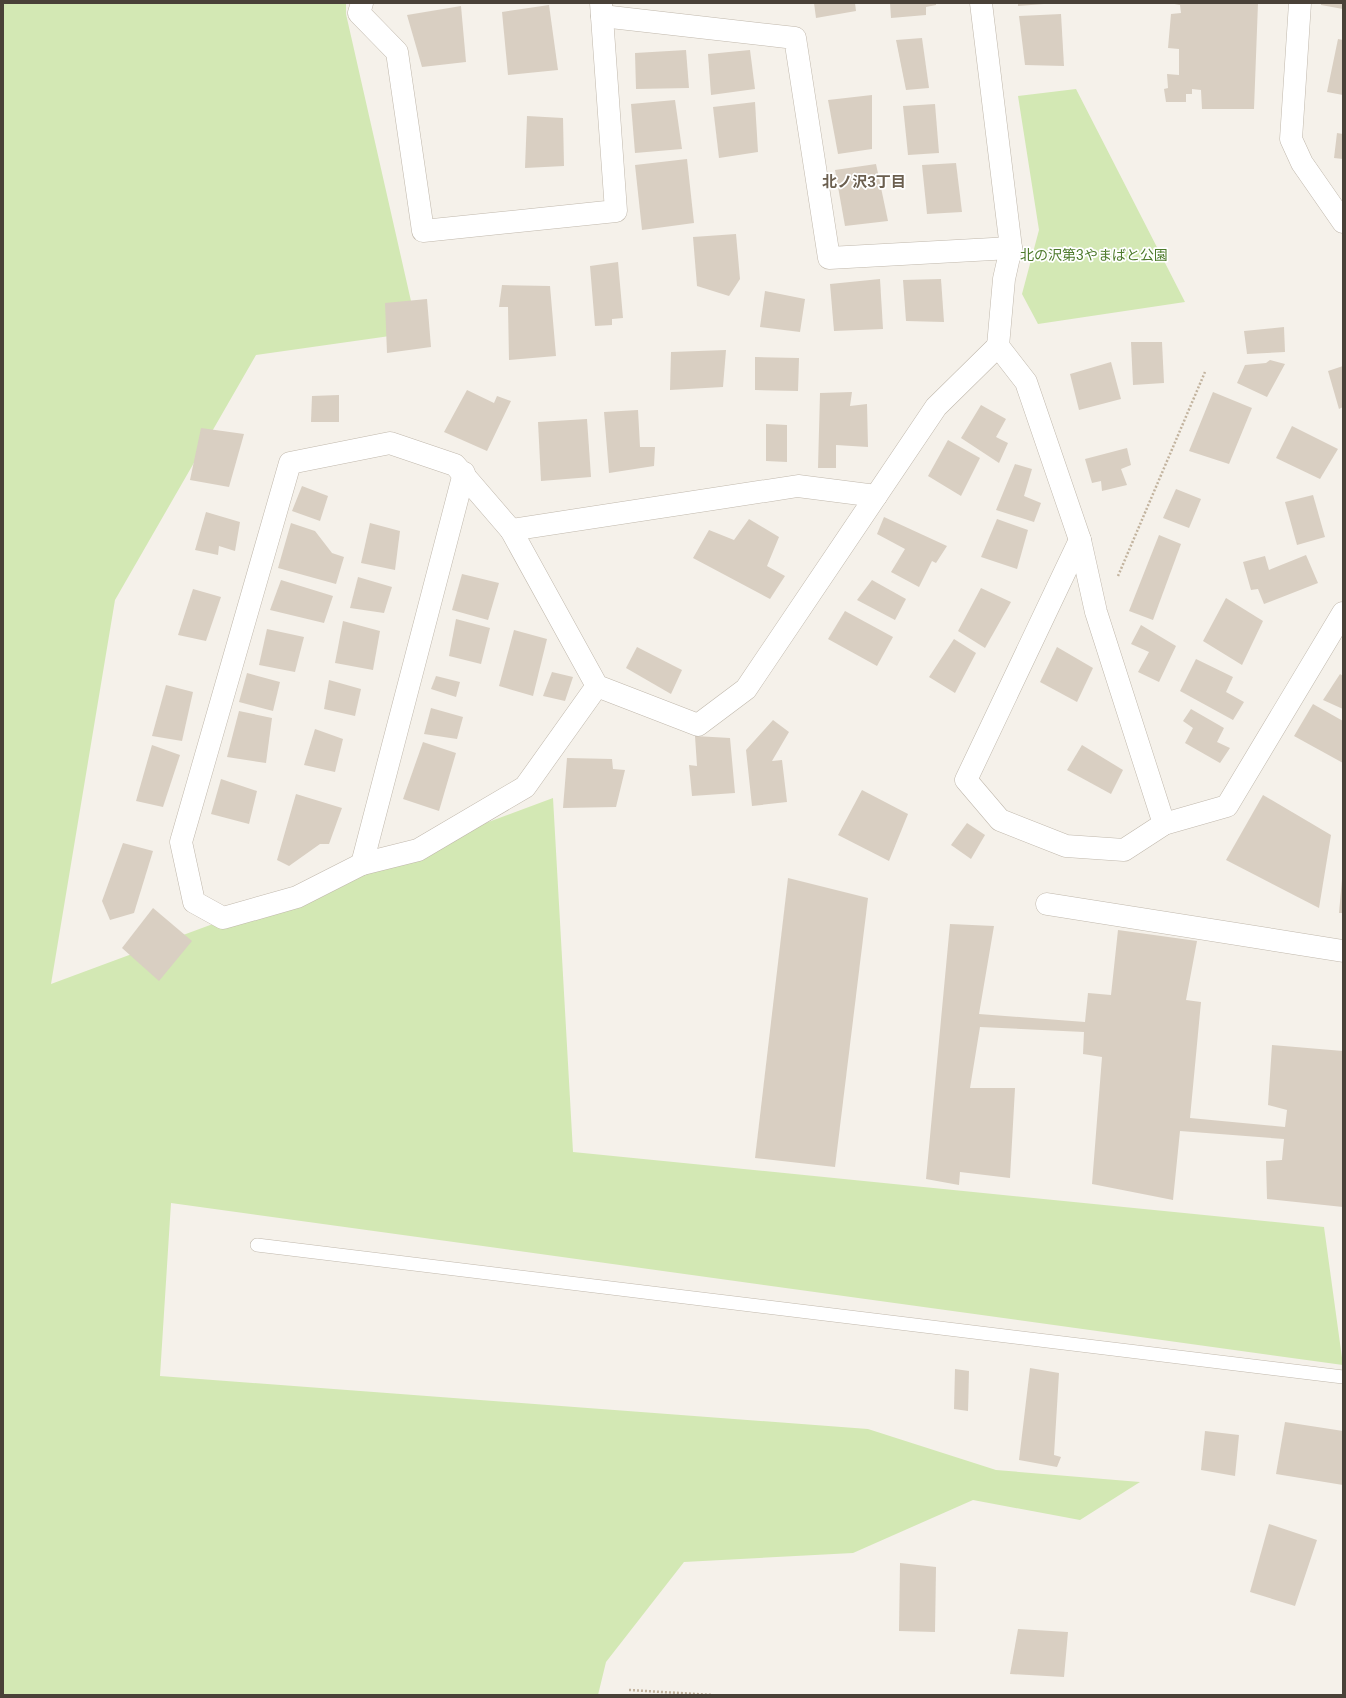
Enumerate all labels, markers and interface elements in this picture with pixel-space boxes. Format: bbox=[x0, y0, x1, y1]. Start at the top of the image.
district label: 北ノ沢3丁目 bbox=[822, 173, 906, 191]
park label: 北の沢第3やまばと公園 bbox=[1020, 247, 1168, 263]

